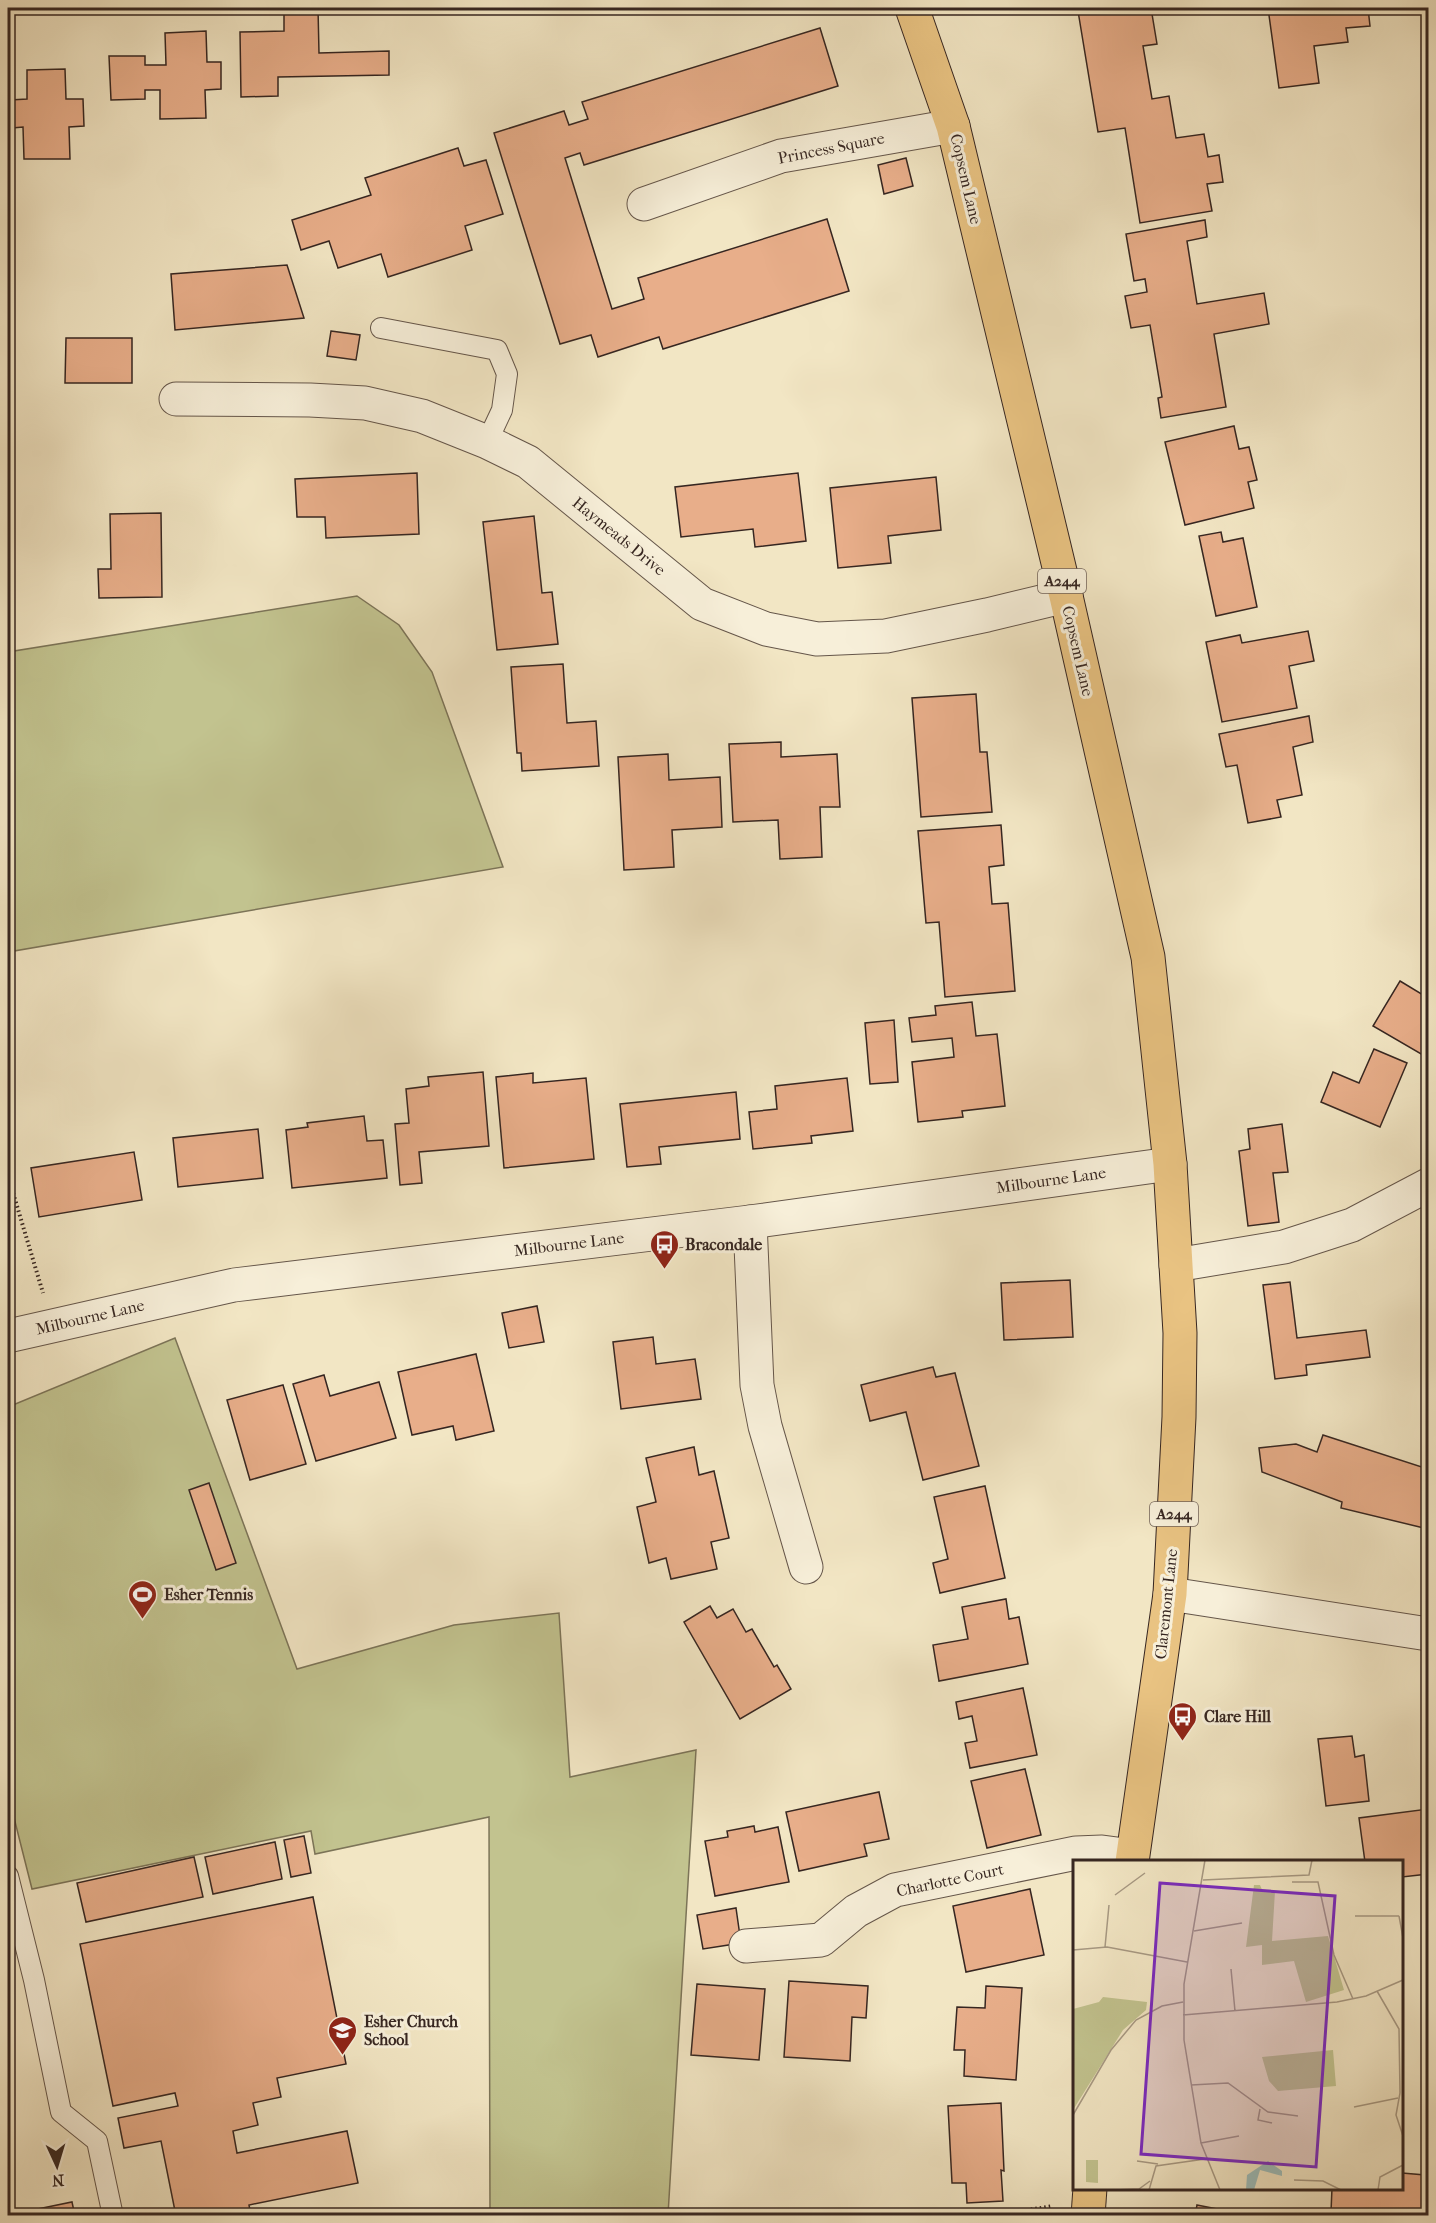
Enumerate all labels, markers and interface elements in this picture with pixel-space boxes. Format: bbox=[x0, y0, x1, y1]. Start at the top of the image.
street label: Princess Square bbox=[776, 128, 886, 168]
street label: Copsem Lane bbox=[946, 132, 986, 226]
street label: Haymeads Drive bbox=[569, 493, 669, 579]
road number: A244 bbox=[1038, 569, 1086, 593]
street label: Copsem Lane bbox=[1058, 604, 1098, 698]
street label: Milbourne Lane bbox=[995, 1163, 1107, 1197]
street label: Milbourne Lane bbox=[513, 1228, 625, 1260]
bus stop icon: Bracondale bbox=[648, 1228, 680, 1270]
place label: Bracondale bbox=[685, 1235, 762, 1254]
street label: Milbourne Lane bbox=[34, 1295, 146, 1339]
road number: A244 bbox=[1150, 1502, 1198, 1526]
street label: Claremont Lane bbox=[1151, 1548, 1181, 1660]
sports icon: Esher Tennis bbox=[127, 1578, 159, 1620]
place label: Esher Tennis bbox=[164, 1585, 253, 1604]
bus stop icon: Clare Hill bbox=[1167, 1700, 1199, 1742]
place label: Clare Hill bbox=[1204, 1707, 1271, 1726]
street label: Charlotte Court bbox=[895, 1859, 1006, 1901]
inset map bbox=[1073, 1860, 1403, 2190]
place label: Esher Church School bbox=[364, 2012, 459, 2049]
school or university icon: Esher Church School bbox=[327, 2014, 359, 2056]
north arrow bbox=[27, 2136, 87, 2196]
text: N bbox=[50, 2171, 65, 2190]

